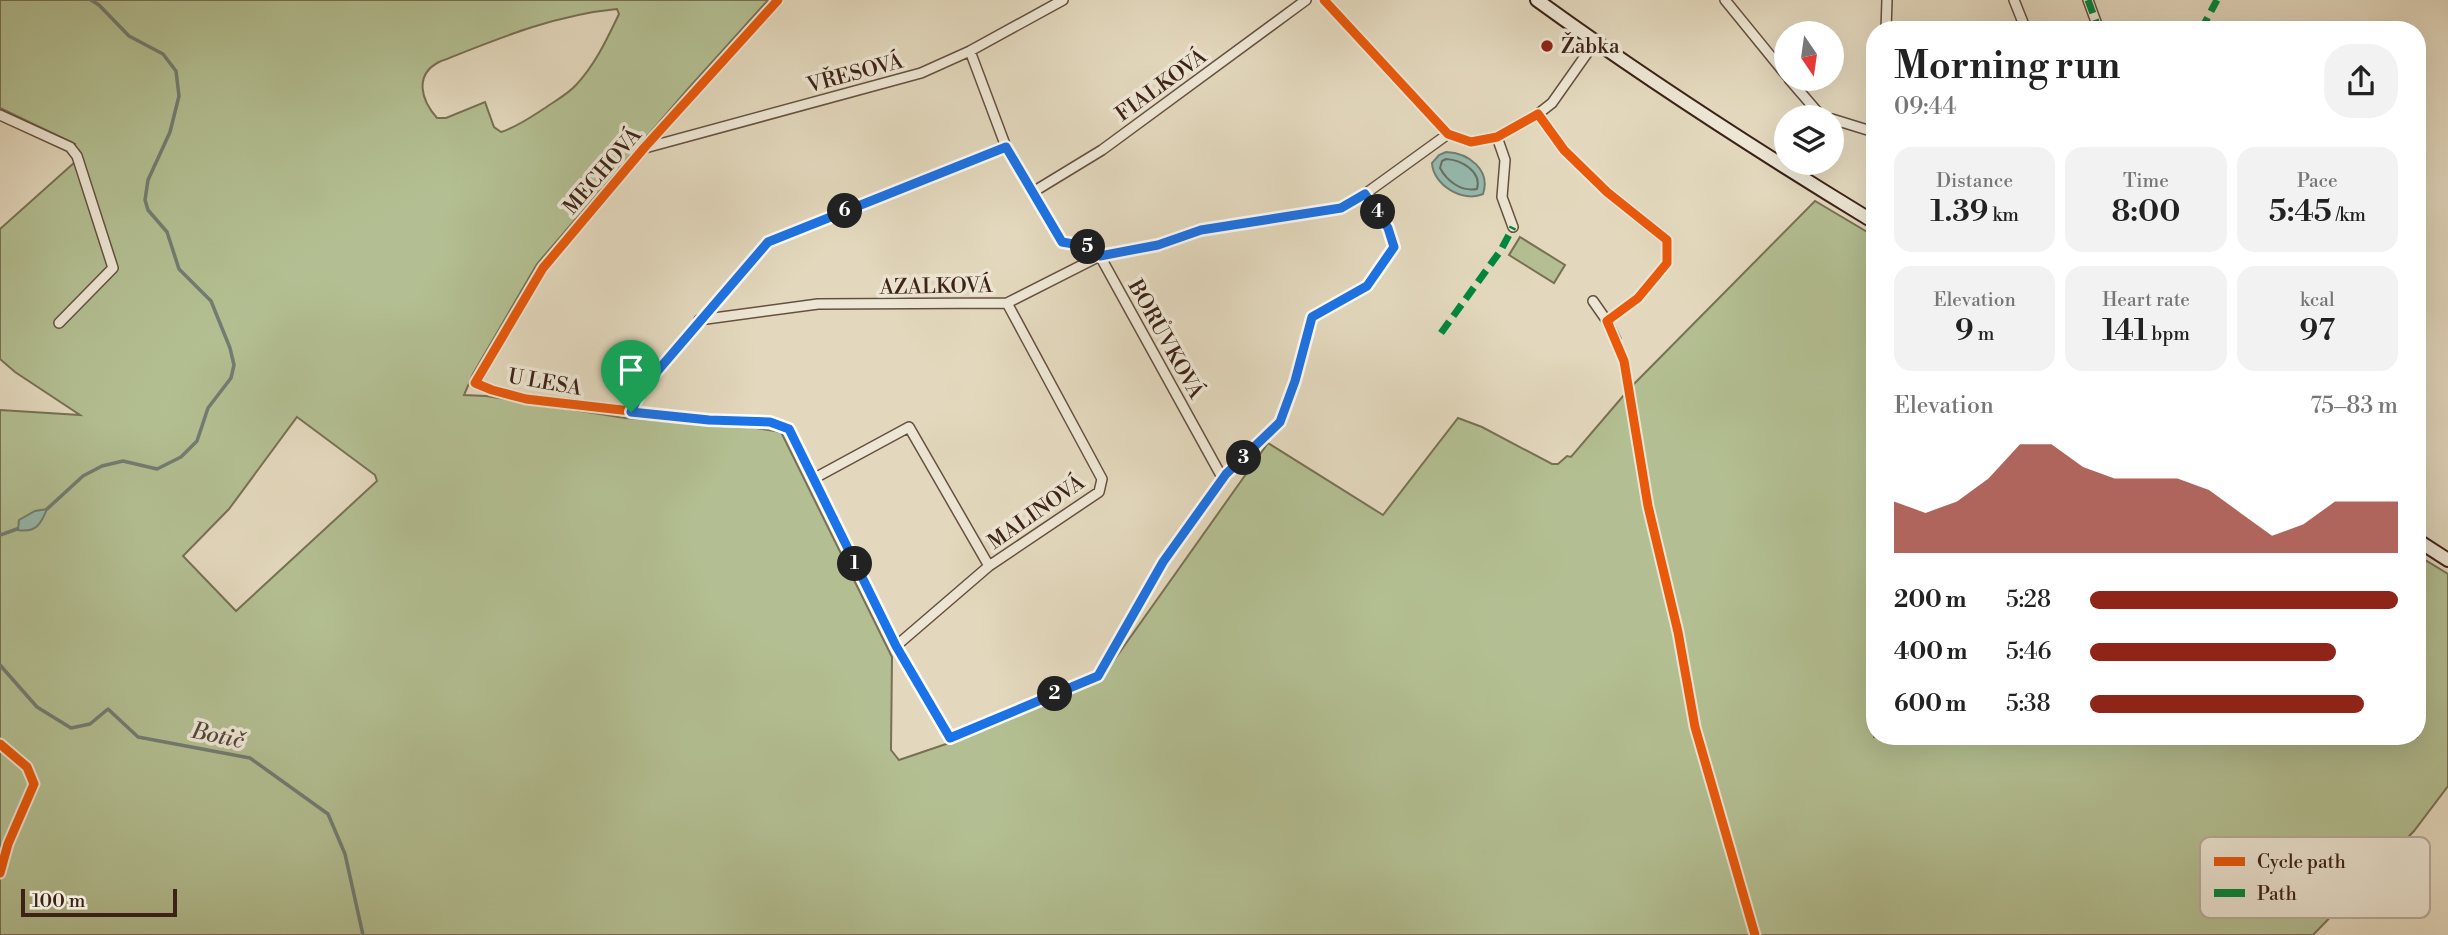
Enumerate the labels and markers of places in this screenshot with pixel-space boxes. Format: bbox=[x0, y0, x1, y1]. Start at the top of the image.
place label: Žabka bbox=[1561, 32, 1620, 60]
marker: Žabka bbox=[1539, 38, 1555, 54]
pin: 6 bbox=[828, 194, 862, 228]
pin: 4 bbox=[1360, 194, 1396, 230]
pin: 5 bbox=[1070, 230, 1106, 264]
pin bbox=[601, 340, 661, 412]
pin: 3 bbox=[1226, 440, 1262, 476]
pin: 1 bbox=[838, 546, 872, 582]
pin: 2 bbox=[1038, 676, 1072, 712]

